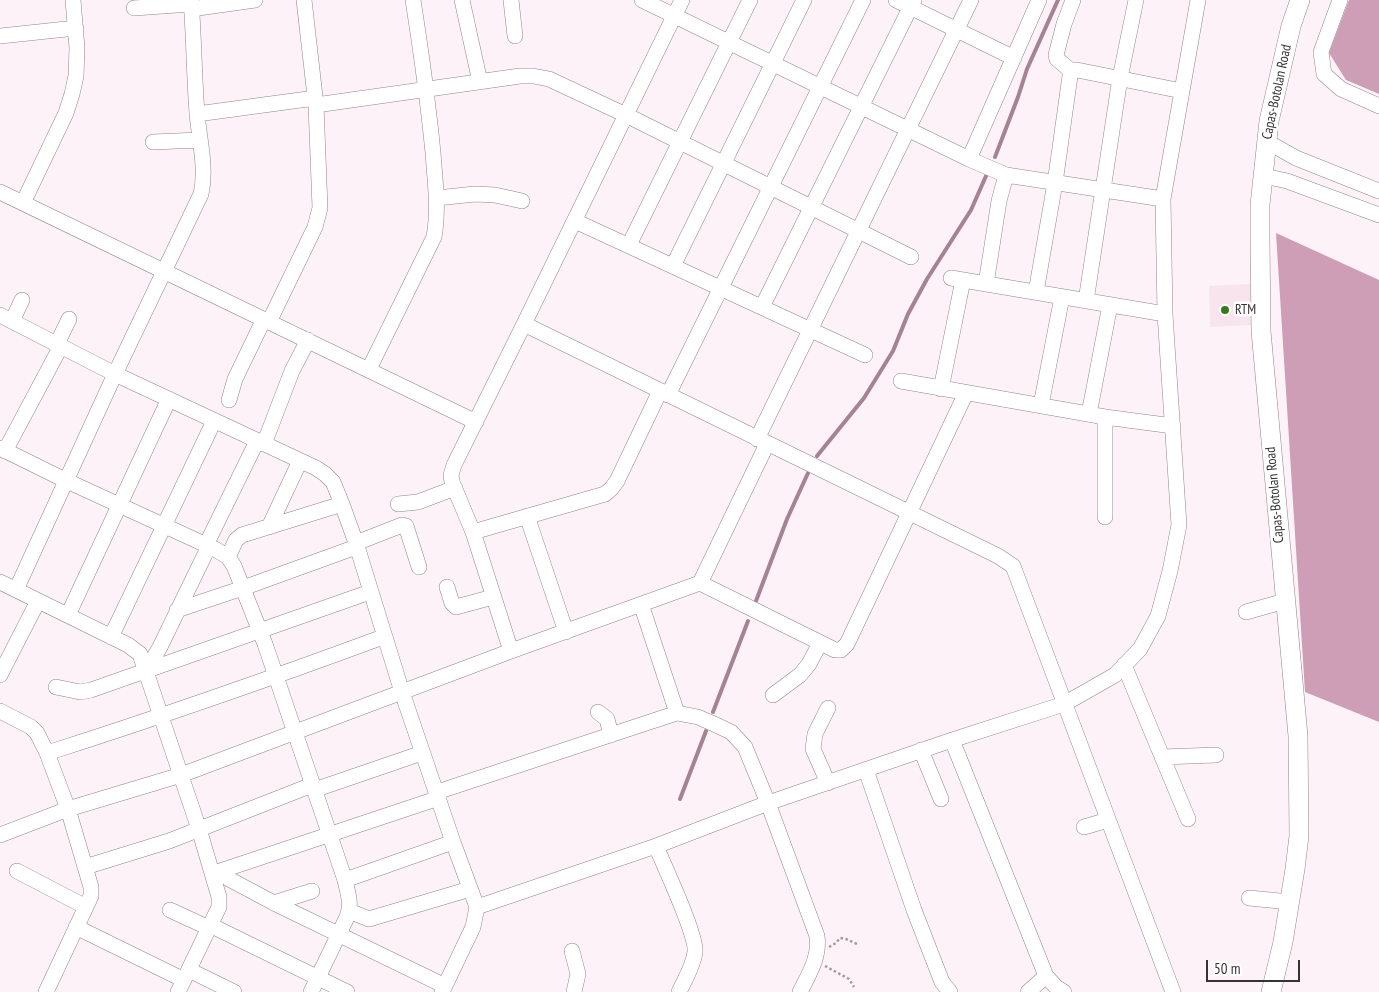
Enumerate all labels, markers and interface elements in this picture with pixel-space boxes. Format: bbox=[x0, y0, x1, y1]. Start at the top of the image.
street label: Capas-Botolan Road bbox=[1259, 43, 1295, 141]
place label: RTM bbox=[1235, 302, 1256, 318]
marker: RTM bbox=[1219, 304, 1231, 316]
street label: Capas-Botolan Road bbox=[1262, 446, 1288, 544]
scale bar bbox=[1209, 950, 1303, 982]
text: 50 m bbox=[1214, 959, 1240, 978]

